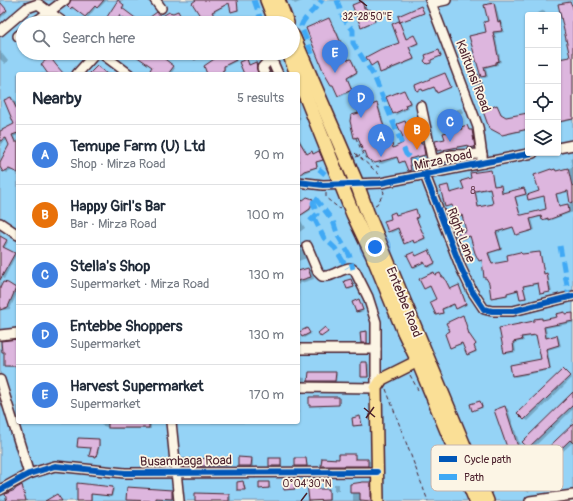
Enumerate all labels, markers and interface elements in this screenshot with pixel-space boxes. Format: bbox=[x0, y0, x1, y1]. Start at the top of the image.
text: 32°28'50"E bbox=[342, 11, 392, 23]
map controls bbox=[525, 12, 561, 156]
button: + bbox=[525, 12, 561, 48]
search box bbox=[16, 16, 300, 60]
icon: search bbox=[30, 27, 52, 49]
text: Search here bbox=[62, 29, 135, 48]
street label: Kalitunsi Road bbox=[452, 38, 494, 114]
pin: E bbox=[322, 40, 348, 73]
button: − bbox=[525, 48, 561, 84]
button: locate bbox=[525, 84, 561, 120]
pin: D bbox=[348, 85, 374, 118]
text: Nearby bbox=[32, 88, 81, 109]
text: 5 results bbox=[237, 90, 284, 106]
pin: C bbox=[437, 109, 463, 142]
pin: B bbox=[404, 117, 430, 150]
button: layers bbox=[525, 120, 561, 156]
pin: A bbox=[368, 124, 394, 157]
text: Temupe Farm (U) Ltd bbox=[70, 137, 205, 156]
street label: Mirza Road bbox=[413, 146, 473, 174]
text: A bbox=[41, 147, 49, 163]
text: 90 m bbox=[254, 147, 284, 163]
text: Shop · Mirza Road bbox=[70, 156, 166, 172]
house number: 8 bbox=[470, 184, 476, 197]
text: Happy Girl's Bar bbox=[70, 197, 166, 216]
street label: Right Lane bbox=[443, 205, 479, 265]
text: B bbox=[41, 207, 49, 223]
text: 100 m bbox=[247, 207, 284, 223]
text: Bar · Mirza Road bbox=[70, 216, 157, 232]
your location bbox=[365, 237, 385, 257]
text: Stella's Shop bbox=[70, 257, 150, 276]
street label: Entebbe Road bbox=[383, 264, 425, 340]
text: C bbox=[41, 267, 49, 283]
text: 130 m bbox=[248, 267, 284, 283]
text: Supermarket · Mirza Road bbox=[70, 276, 209, 292]
text: Entebbe Shoppers bbox=[70, 317, 183, 336]
text: D bbox=[41, 327, 49, 343]
text: 130 m bbox=[248, 327, 284, 343]
text: Supermarket bbox=[70, 336, 141, 352]
text: Harvest Supermarket bbox=[70, 377, 203, 396]
text: E bbox=[42, 387, 48, 403]
text: 170 m bbox=[249, 387, 284, 403]
text: Supermarket bbox=[70, 396, 141, 412]
legend bbox=[431, 445, 563, 491]
street label: Busambaga Road bbox=[140, 452, 232, 470]
text: Cycle path bbox=[464, 453, 511, 466]
text: Path bbox=[464, 471, 484, 484]
text: 0°04'30"N bbox=[282, 478, 332, 490]

